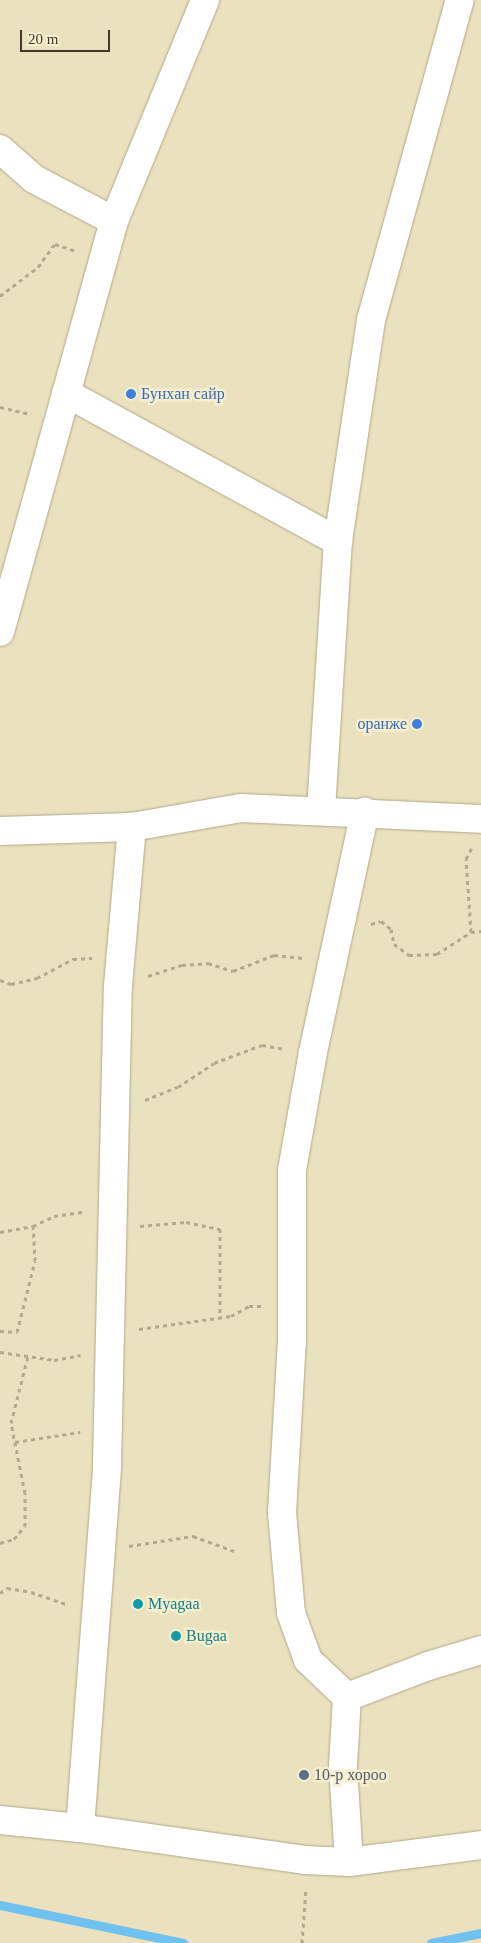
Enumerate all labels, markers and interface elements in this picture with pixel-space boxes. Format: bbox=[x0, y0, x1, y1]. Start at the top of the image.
scale bar bbox=[22, 20, 112, 52]
text: 20 m bbox=[28, 31, 58, 47]
place label: Бунхан сайр bbox=[141, 384, 225, 404]
marker: Бунхан сайр bbox=[125, 388, 137, 400]
place label: оранже bbox=[357, 714, 407, 734]
marker: оранже bbox=[411, 718, 423, 730]
place label: Myagaa bbox=[148, 1594, 200, 1614]
marker: Myagaa bbox=[132, 1598, 144, 1610]
place label: Bugaa bbox=[186, 1626, 227, 1646]
marker: Bugaa bbox=[170, 1630, 182, 1642]
place label: 10-р хороо bbox=[314, 1765, 387, 1785]
marker: 10-р хороо bbox=[298, 1769, 310, 1781]

